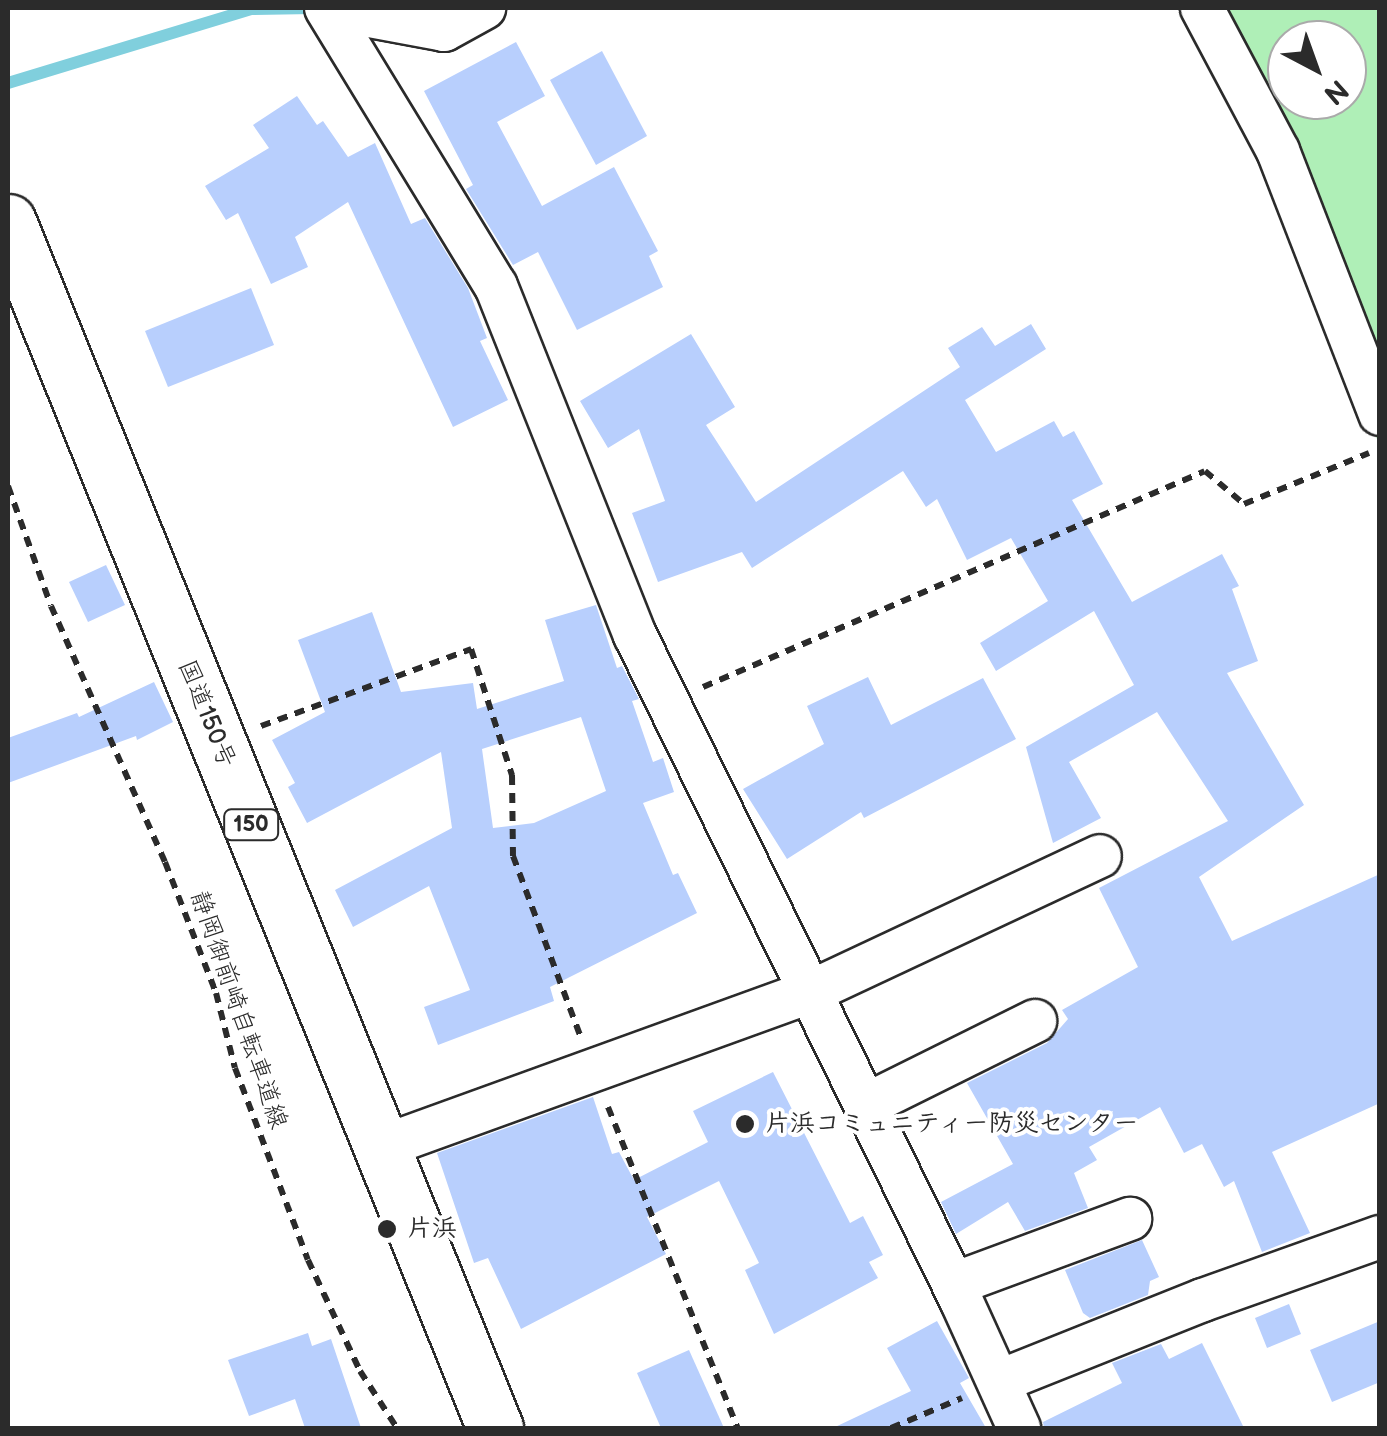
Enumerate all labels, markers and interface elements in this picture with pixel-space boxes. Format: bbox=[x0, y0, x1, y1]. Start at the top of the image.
north arrow bbox=[1267, 20, 1367, 120]
text: N bbox=[1317, 72, 1354, 111]
street label: 国道150号 bbox=[171, 656, 241, 772]
road number: 150 bbox=[221, 808, 281, 842]
street label: 静岡御前崎自転車道線 bbox=[183, 887, 293, 1133]
place label: 片浜コミュニティー防災センター bbox=[765, 1109, 1140, 1139]
marker: 片浜コミュニティー防災センター bbox=[734, 1113, 756, 1135]
place label: 片浜 bbox=[407, 1214, 457, 1244]
marker: 片浜 bbox=[376, 1218, 398, 1240]

